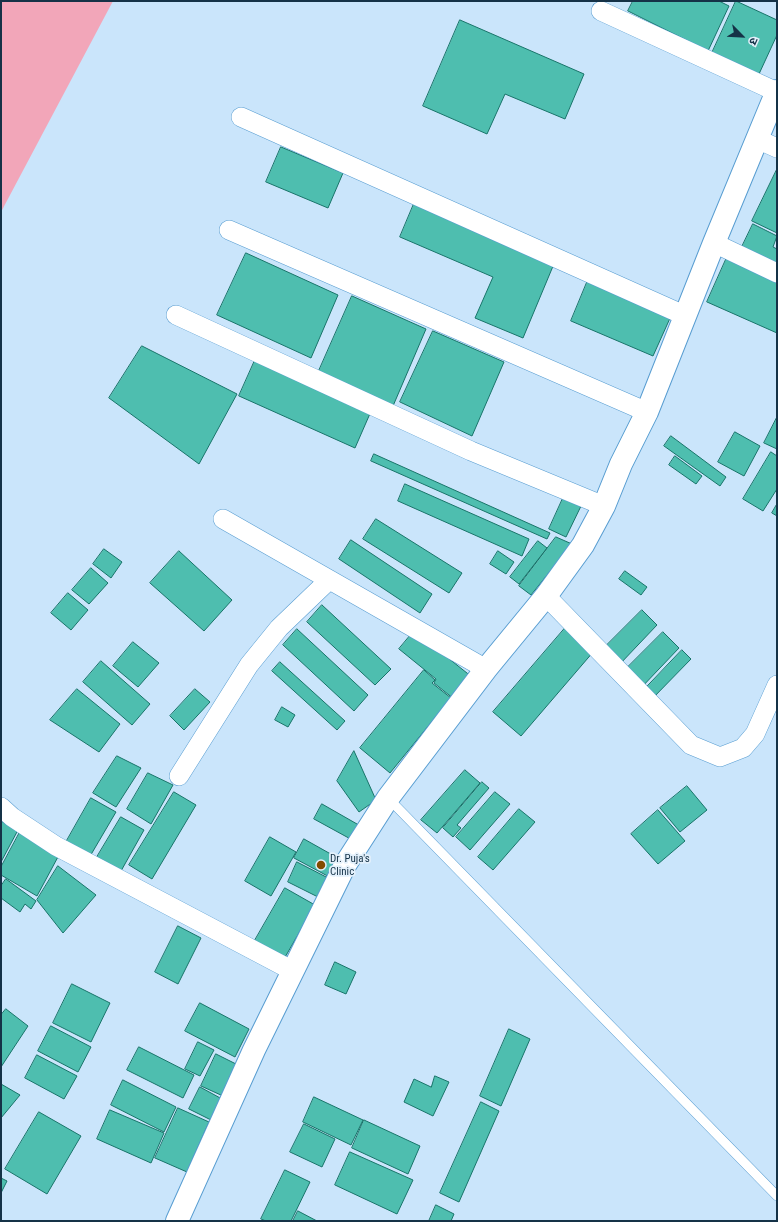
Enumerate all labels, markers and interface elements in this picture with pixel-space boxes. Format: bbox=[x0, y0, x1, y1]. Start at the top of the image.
north arrow bbox=[722, 16, 762, 56]
text: उ bbox=[746, 35, 761, 47]
place label: Dr. Puja's Clinic bbox=[330, 852, 370, 878]
marker: Dr. Puja's Clinic bbox=[315, 859, 327, 871]

